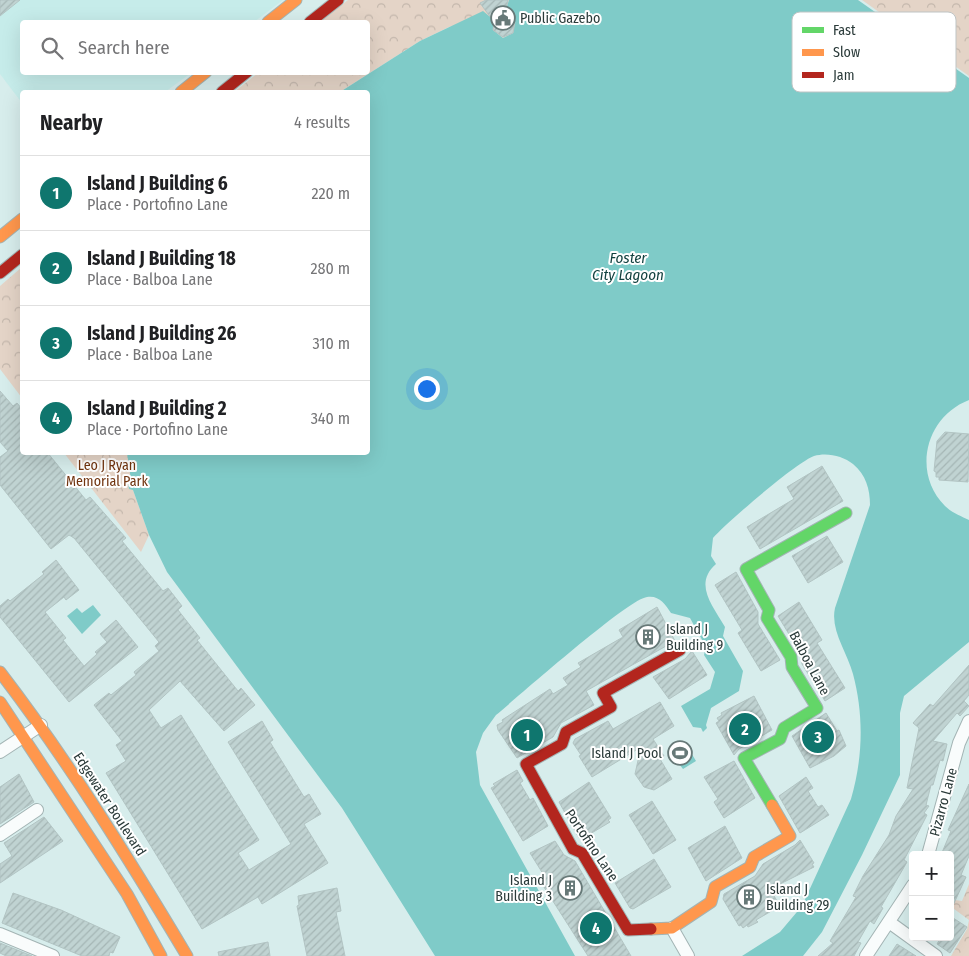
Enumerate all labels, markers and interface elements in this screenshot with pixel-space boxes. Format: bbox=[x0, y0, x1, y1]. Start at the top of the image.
public building icon: Public Gazebo bbox=[490, 5, 516, 31]
place label: Public Gazebo bbox=[520, 10, 600, 27]
legend bbox=[792, 12, 956, 92]
search box bbox=[20, 20, 370, 75]
text: Fast bbox=[833, 22, 856, 39]
icon: search bbox=[38, 34, 66, 62]
text: Search here bbox=[78, 36, 170, 59]
text: Slow bbox=[833, 44, 860, 61]
text: Jam bbox=[833, 67, 854, 84]
text: Nearby bbox=[40, 110, 102, 136]
text: 4 results bbox=[294, 113, 350, 132]
text: Island J Building 6 bbox=[87, 172, 228, 195]
text: 1 bbox=[53, 184, 59, 203]
text: 220 m bbox=[311, 184, 350, 203]
text: Place · Portofino Lane bbox=[87, 195, 228, 214]
text: Island J Building 18 bbox=[87, 247, 236, 270]
water label: Foster City Lagoon bbox=[592, 249, 664, 284]
text: 2 bbox=[52, 259, 60, 278]
text: 280 m bbox=[311, 259, 350, 278]
text: Place · Balboa Lane bbox=[87, 270, 213, 289]
text: Island J Building 26 bbox=[87, 322, 237, 345]
text: 3 bbox=[52, 334, 60, 353]
text: 310 m bbox=[313, 334, 350, 353]
text: Place · Balboa Lane bbox=[87, 345, 213, 364]
your location bbox=[414, 376, 440, 402]
text: Island J Building 2 bbox=[87, 397, 227, 420]
text: 4 bbox=[52, 409, 60, 428]
text: 340 m bbox=[311, 409, 350, 428]
text: Place · Portofino Lane bbox=[87, 420, 228, 439]
park label: Leo J Ryan Memorial Park bbox=[66, 457, 148, 490]
place label: Island J Building 9 bbox=[666, 621, 723, 654]
building icon: Island J Building 9 bbox=[635, 624, 661, 650]
street label: Balboa Lane bbox=[786, 628, 834, 698]
pin: 2 bbox=[729, 710, 761, 748]
pin: 1 bbox=[511, 716, 543, 754]
pin: 3 bbox=[802, 718, 834, 756]
sports icon: Island J Pool bbox=[667, 740, 693, 766]
place label: Island J Pool bbox=[591, 745, 662, 762]
street label: Edgewater Boulevard bbox=[70, 749, 149, 859]
street label: Pizarro Lane bbox=[926, 766, 961, 838]
street label: Portofino Lane bbox=[561, 806, 622, 885]
map controls bbox=[909, 851, 954, 941]
button: + bbox=[909, 851, 954, 896]
place label: Island J Building 3 bbox=[495, 872, 552, 905]
building icon: Island J Building 3 bbox=[557, 875, 583, 901]
place label: Island J Building 29 bbox=[766, 881, 829, 914]
building icon: Island J Building 29 bbox=[736, 884, 762, 910]
button: − bbox=[909, 896, 954, 941]
pin: 4 bbox=[580, 909, 612, 947]

